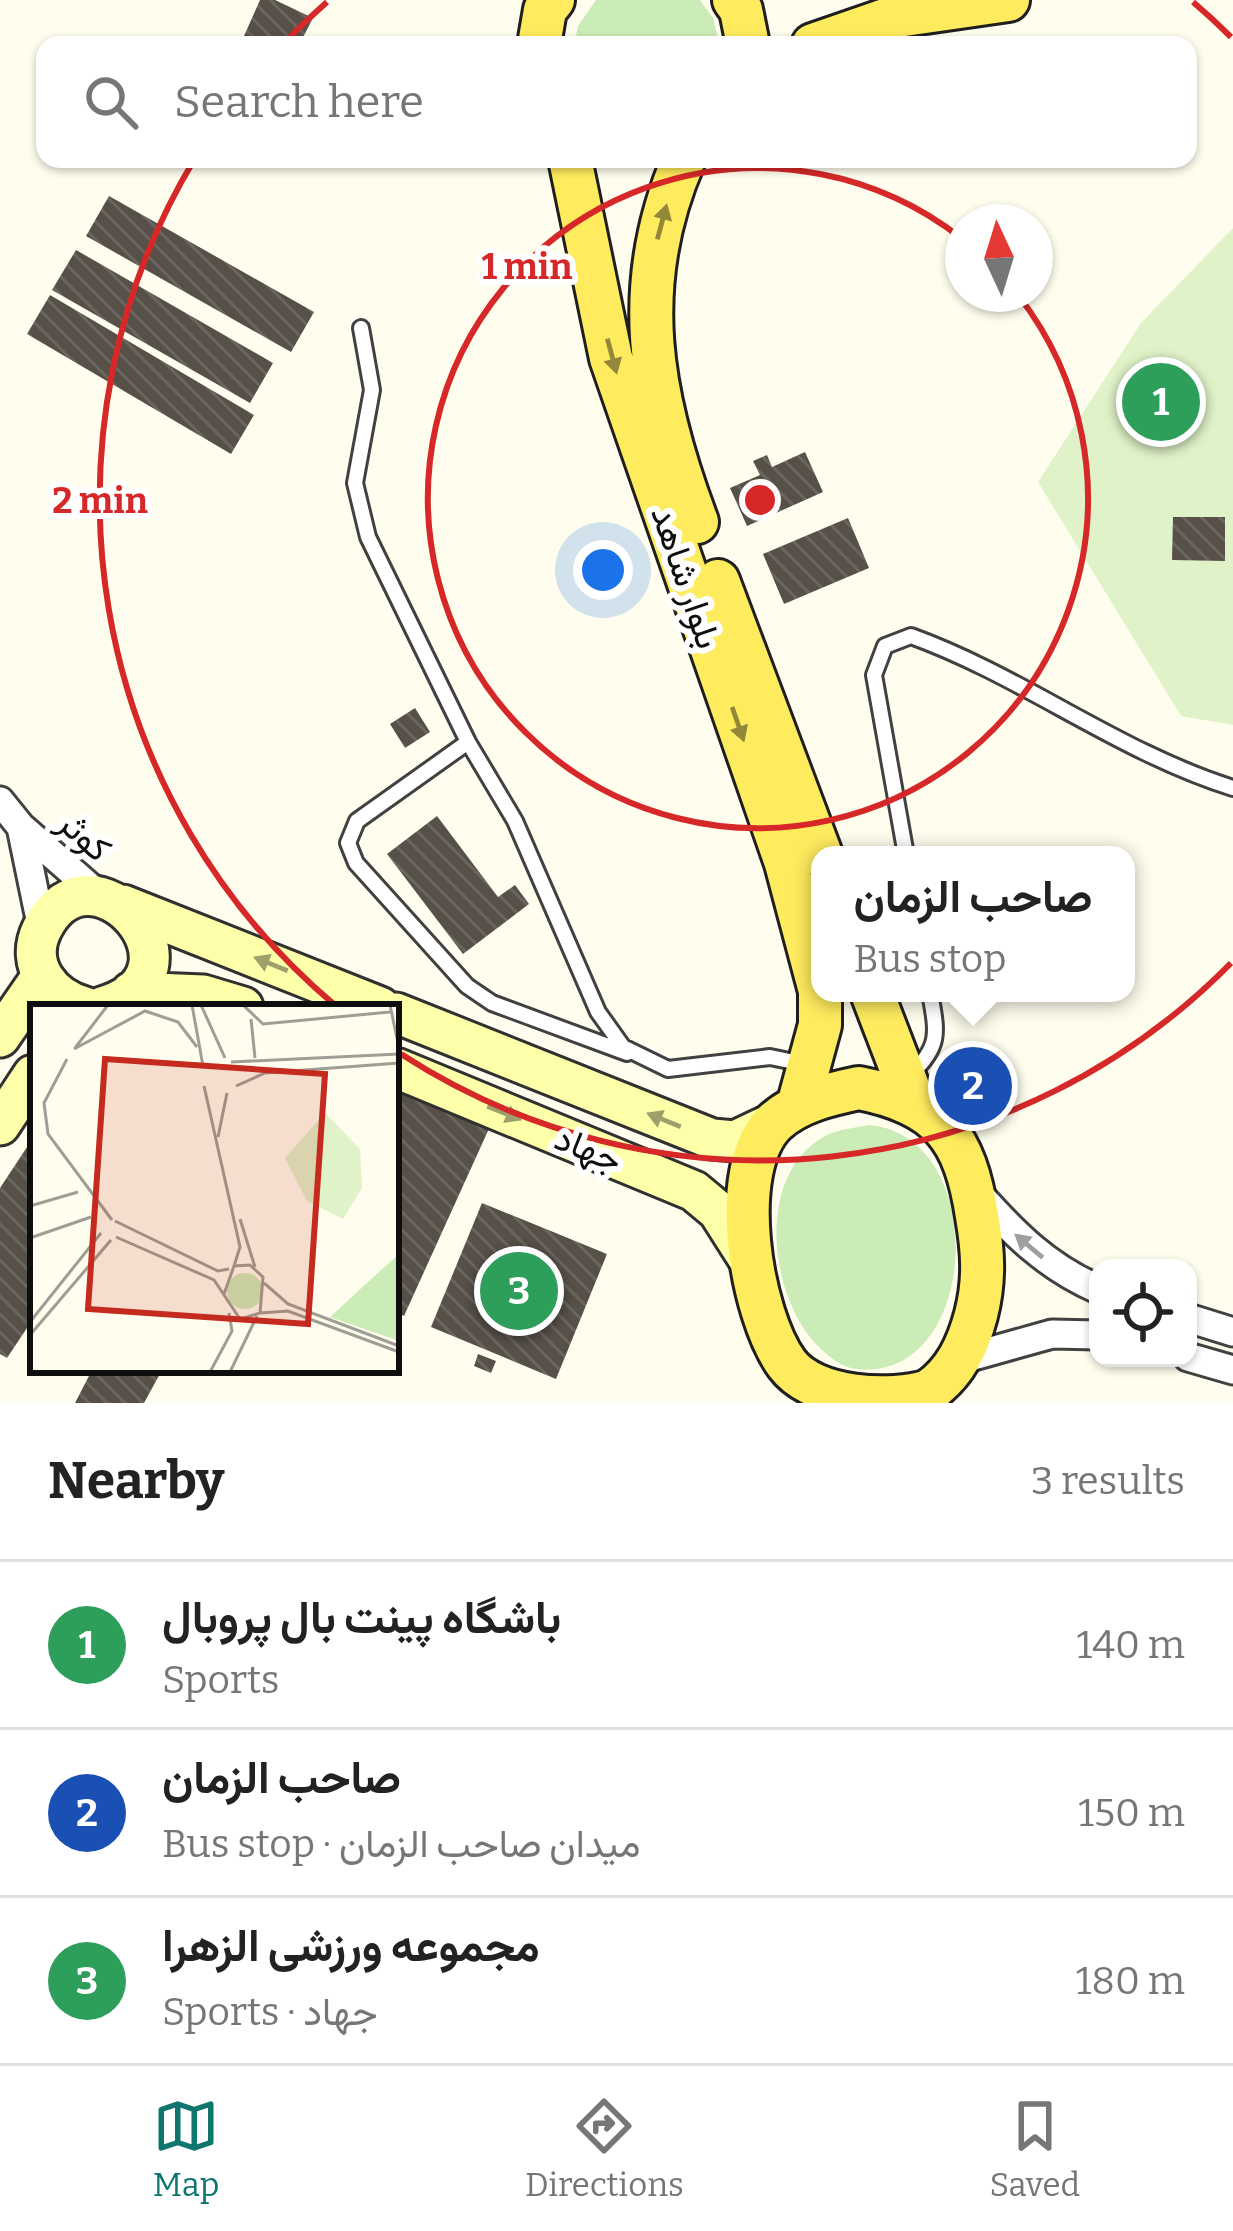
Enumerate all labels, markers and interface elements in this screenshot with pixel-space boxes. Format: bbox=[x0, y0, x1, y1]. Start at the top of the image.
search box bbox=[36, 36, 1197, 168]
icon: search bbox=[78, 69, 144, 135]
text: Search here bbox=[174, 75, 424, 129]
one-way arrow bbox=[653, 203, 672, 240]
north arrow bbox=[945, 204, 1053, 312]
text: 1 min bbox=[481, 245, 573, 289]
one-way arrow bbox=[603, 337, 622, 374]
pin: 1 bbox=[1122, 357, 1200, 447]
text: 2 min bbox=[52, 479, 148, 523]
centre of rings bbox=[739, 479, 781, 521]
street label: بلوار شاهد bbox=[641, 500, 731, 654]
your location bbox=[573, 540, 633, 600]
one-way arrow bbox=[730, 706, 748, 742]
street label: کوثر bbox=[48, 800, 120, 871]
popup bbox=[811, 846, 1135, 1002]
text: صاحب الزمان bbox=[853, 870, 1093, 924]
text: Bus stop bbox=[853, 936, 1007, 982]
one-way arrow bbox=[253, 954, 289, 973]
inset map bbox=[30, 1004, 399, 1373]
pin: 2 bbox=[934, 1041, 1012, 1131]
one-way arrow bbox=[487, 1104, 523, 1123]
one-way arrow bbox=[645, 1109, 681, 1128]
street label: جهاد bbox=[549, 1116, 629, 1182]
one-way arrow bbox=[1014, 1234, 1044, 1260]
pin: 3 bbox=[480, 1246, 558, 1336]
map controls bbox=[1089, 1259, 1197, 1367]
button: locate bbox=[1089, 1259, 1197, 1367]
text: Nearby bbox=[48, 1450, 224, 1512]
text: 3 results bbox=[1031, 1458, 1185, 1504]
text: باشگاه پینت بال پروبال bbox=[162, 1591, 561, 1645]
text: 1 bbox=[79, 1622, 95, 1668]
text: 140 m bbox=[1076, 1622, 1185, 1668]
text: Sports bbox=[162, 1657, 279, 1703]
text: صاحب الزمان bbox=[162, 1751, 401, 1805]
text: 2 bbox=[76, 1790, 98, 1836]
text: 150 m bbox=[1078, 1790, 1185, 1836]
text: Bus stop · میدان صاحب الزمان bbox=[162, 1821, 640, 1867]
text: مجموعه ورزشی الزهرا bbox=[162, 1919, 540, 1973]
text: 3 bbox=[76, 1958, 98, 2004]
text: 180 m bbox=[1076, 1958, 1185, 2004]
text: Sports · جهاد bbox=[162, 1989, 378, 2035]
tab: Map bbox=[153, 2093, 219, 2205]
tab: Directions bbox=[525, 2093, 684, 2205]
tab: Saved bbox=[990, 2093, 1080, 2205]

